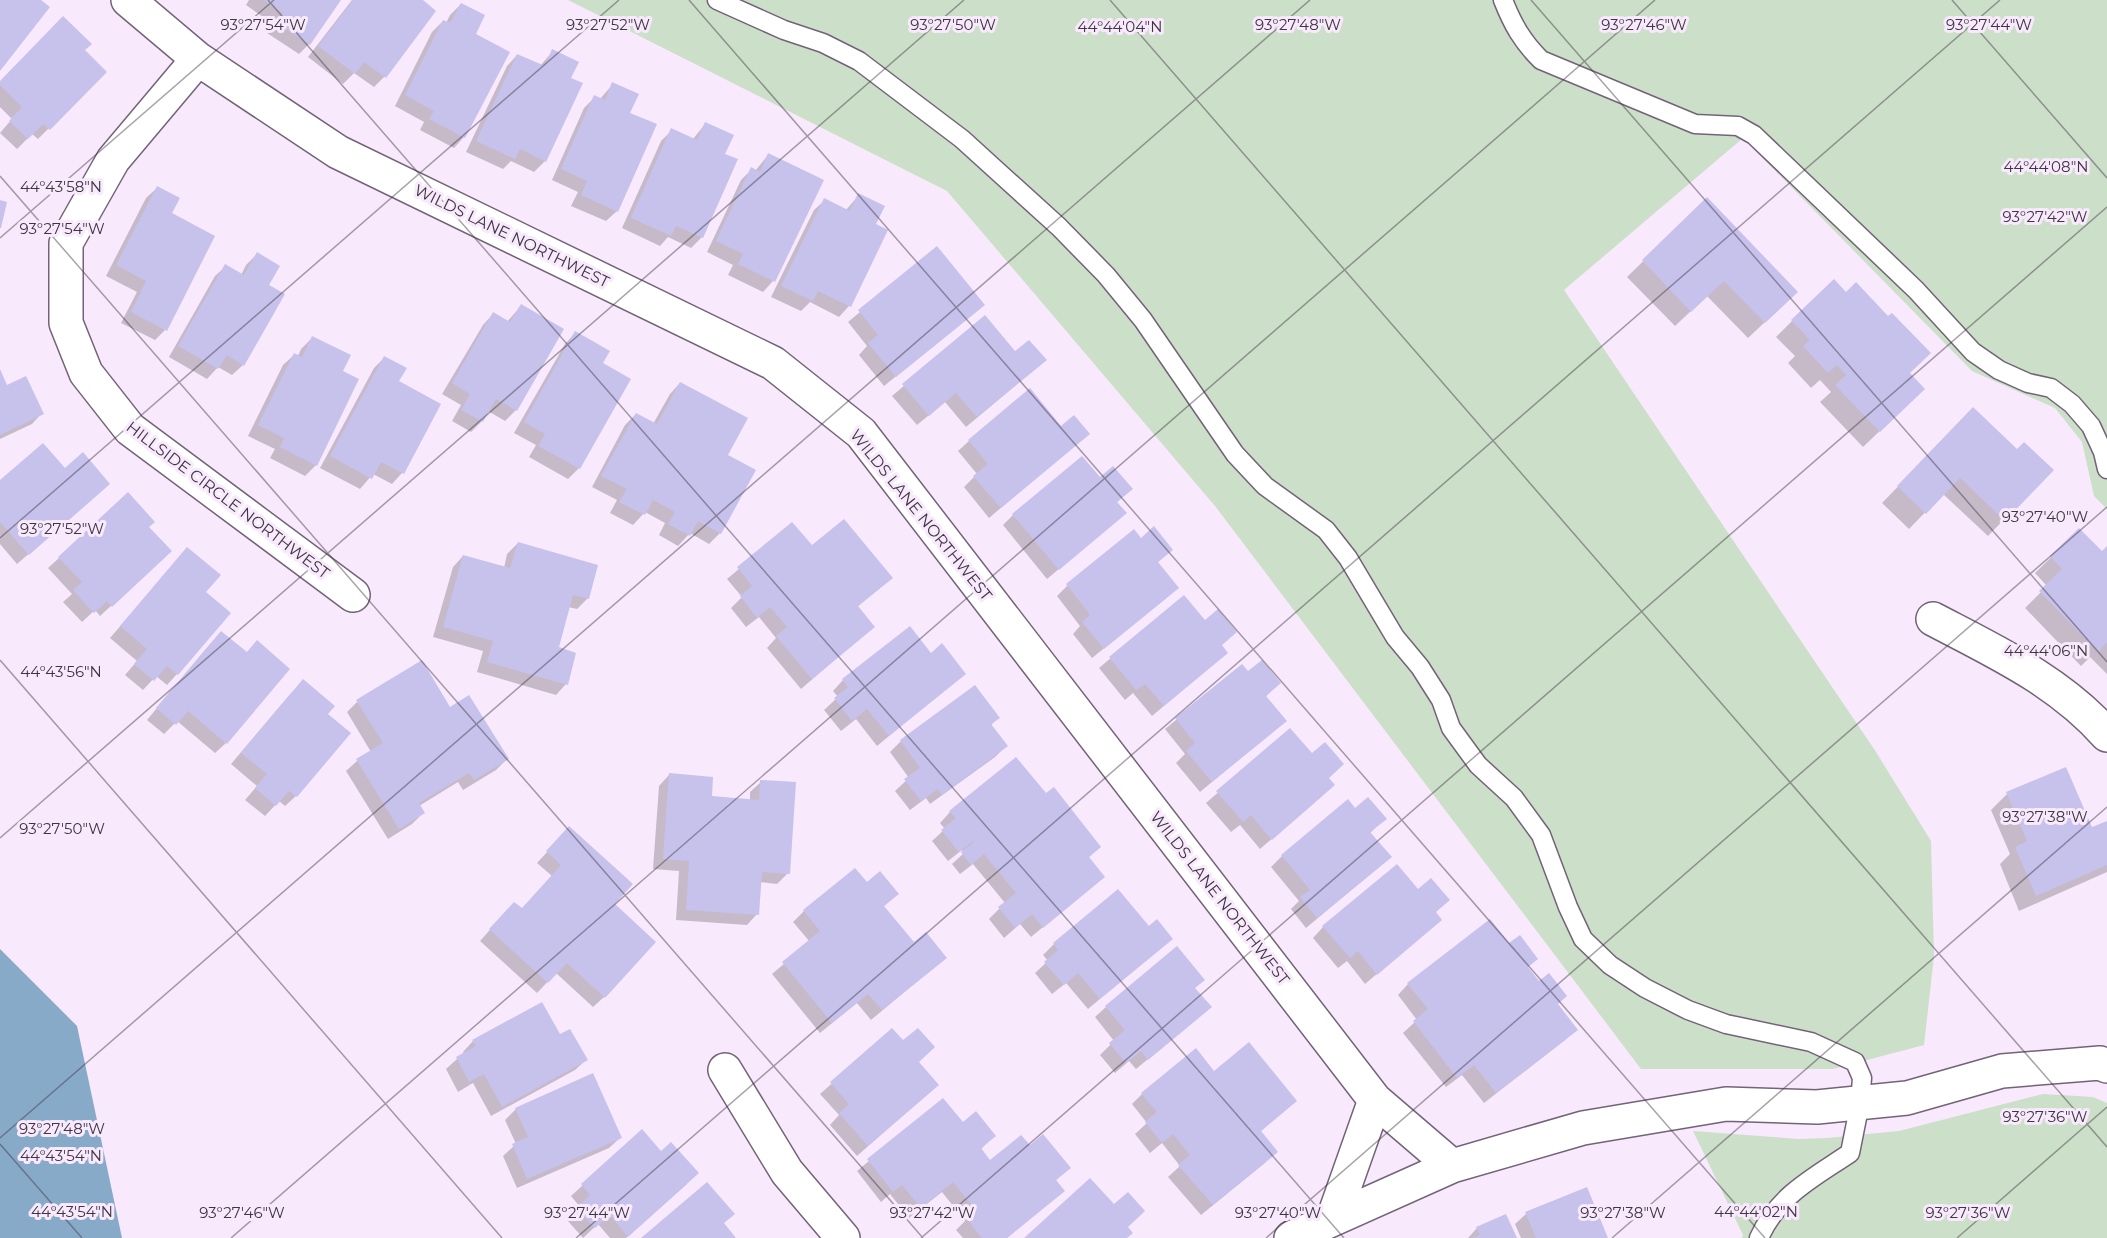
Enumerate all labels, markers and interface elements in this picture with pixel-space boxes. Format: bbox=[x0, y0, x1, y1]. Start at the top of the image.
text: 93°27'54"W bbox=[220, 15, 306, 34]
text: 93°27'52"W bbox=[566, 15, 650, 34]
text: 93°27'50"W bbox=[910, 15, 996, 34]
text: 93°27'48"W bbox=[1255, 15, 1341, 34]
text: 93°27'46"W bbox=[1601, 15, 1687, 34]
text: 93°27'44"W bbox=[1946, 15, 2032, 34]
text: 44°44'04"N bbox=[1078, 17, 1162, 36]
text: 44°44'08"N bbox=[2004, 157, 2088, 176]
text: 44°43'58"N bbox=[20, 177, 102, 196]
street label: WILDS LANE NORTHWEST bbox=[411, 180, 613, 292]
text: 93°27'42"W bbox=[2003, 207, 2088, 226]
text: 93°27'54"W bbox=[19, 219, 105, 238]
street label: HILLSIDE CIRCLE NORTHWEST bbox=[123, 417, 334, 583]
street label: WILDS LANE NORTHWEST bbox=[846, 426, 996, 605]
text: 93°27'40"W bbox=[2002, 507, 2089, 526]
text: 93°27'52"W bbox=[20, 519, 104, 538]
text: 44°44'06"N bbox=[2004, 641, 2088, 660]
text: 44°43'56"N bbox=[20, 662, 102, 681]
text: 93°27'38"W bbox=[2002, 807, 2088, 826]
street label: WILDS LANE NORTHWEST bbox=[1146, 808, 1294, 989]
text: 93°27'50"W bbox=[19, 819, 105, 838]
text: 93°27'36"W bbox=[2003, 1107, 2088, 1126]
text: 93°27'48"W bbox=[19, 1119, 105, 1138]
text: 44°43'54"N bbox=[20, 1146, 102, 1165]
text: 44°43'54"N bbox=[31, 1202, 113, 1221]
text: 44°44'02"N bbox=[1714, 1202, 1798, 1221]
text: 93°27'46"W bbox=[199, 1203, 285, 1222]
text: 93°27'44"W bbox=[544, 1203, 630, 1222]
text: 93°27'42"W bbox=[890, 1203, 975, 1222]
text: 93°27'40"W bbox=[1235, 1203, 1322, 1222]
text: 93°27'38"W bbox=[1580, 1203, 1666, 1222]
text: 93°27'36"W bbox=[1926, 1203, 2011, 1222]

